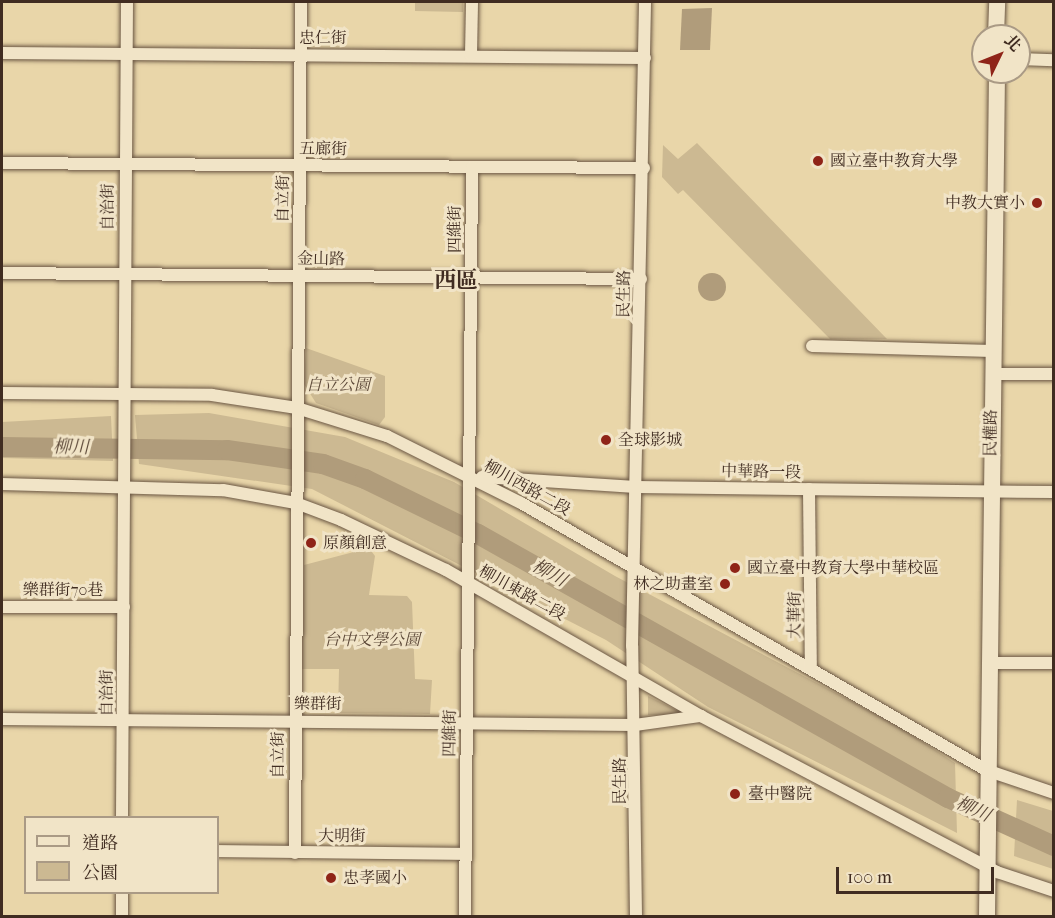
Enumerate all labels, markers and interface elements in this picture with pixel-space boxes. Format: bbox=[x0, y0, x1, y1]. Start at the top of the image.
north arrow bbox=[971, 24, 1031, 84]
street label: 忠仁街 bbox=[299, 28, 347, 48]
text: 北 bbox=[1001, 30, 1025, 55]
street label: 五廊街 bbox=[299, 139, 347, 159]
place label: 國立臺中教育大學 bbox=[830, 151, 958, 171]
marker: 國立臺中教育大學 bbox=[811, 154, 825, 168]
street label: 自立街 bbox=[273, 175, 293, 223]
street label: 自治街 bbox=[98, 183, 118, 231]
place label: 中教大實小 bbox=[945, 193, 1025, 213]
marker: 中教大實小 bbox=[1030, 196, 1044, 210]
street label: 四維街 bbox=[445, 205, 465, 253]
street label: 金山路 bbox=[297, 249, 345, 269]
district label: 西區 bbox=[434, 268, 478, 294]
street label: 民生路 bbox=[614, 270, 634, 318]
park label: 自立公園 bbox=[306, 375, 370, 395]
street label: 民權路 bbox=[981, 409, 1001, 457]
place label: 全球影城 bbox=[618, 430, 682, 450]
marker: 全球影城 bbox=[599, 433, 613, 447]
water label: 柳川 bbox=[53, 437, 89, 459]
street label: 柳川西路二段 bbox=[480, 456, 574, 520]
street label: 中華路一段 bbox=[721, 462, 801, 482]
place label: 原顏創意 bbox=[323, 533, 387, 553]
marker: 原顏創意 bbox=[304, 536, 318, 550]
water label: 柳川 bbox=[528, 556, 570, 592]
place label: 國立臺中教育大學中華校區 bbox=[747, 558, 939, 578]
street label: 柳川東路二段 bbox=[475, 561, 569, 625]
marker: 國立臺中教育大學中華校區 bbox=[728, 561, 742, 575]
place label: 林之助畫室 bbox=[633, 574, 713, 594]
marker: 林之助畫室 bbox=[718, 577, 732, 591]
street label: 樂群街70巷 bbox=[23, 580, 103, 600]
street label: 大華街 bbox=[785, 591, 805, 639]
park label: 台中文學公園 bbox=[324, 630, 420, 650]
street label: 自治街 bbox=[97, 669, 117, 717]
street label: 樂群街 bbox=[294, 694, 342, 714]
street label: 四維街 bbox=[440, 709, 460, 757]
street label: 自立街 bbox=[268, 731, 288, 779]
street label: 民生路 bbox=[610, 757, 630, 805]
place label: 臺中醫院 bbox=[748, 784, 812, 804]
marker: 臺中醫院 bbox=[726, 785, 744, 803]
water label: 柳川 bbox=[952, 793, 994, 827]
legend bbox=[24, 816, 219, 894]
street label: 大明街 bbox=[318, 826, 366, 846]
text: 道路 bbox=[82, 833, 118, 854]
scale bar bbox=[839, 855, 996, 893]
text: 公園 bbox=[82, 863, 118, 884]
text: 100 m bbox=[847, 867, 892, 888]
place label: 忠孝國小 bbox=[343, 868, 407, 888]
marker: 忠孝國小 bbox=[324, 871, 338, 885]

